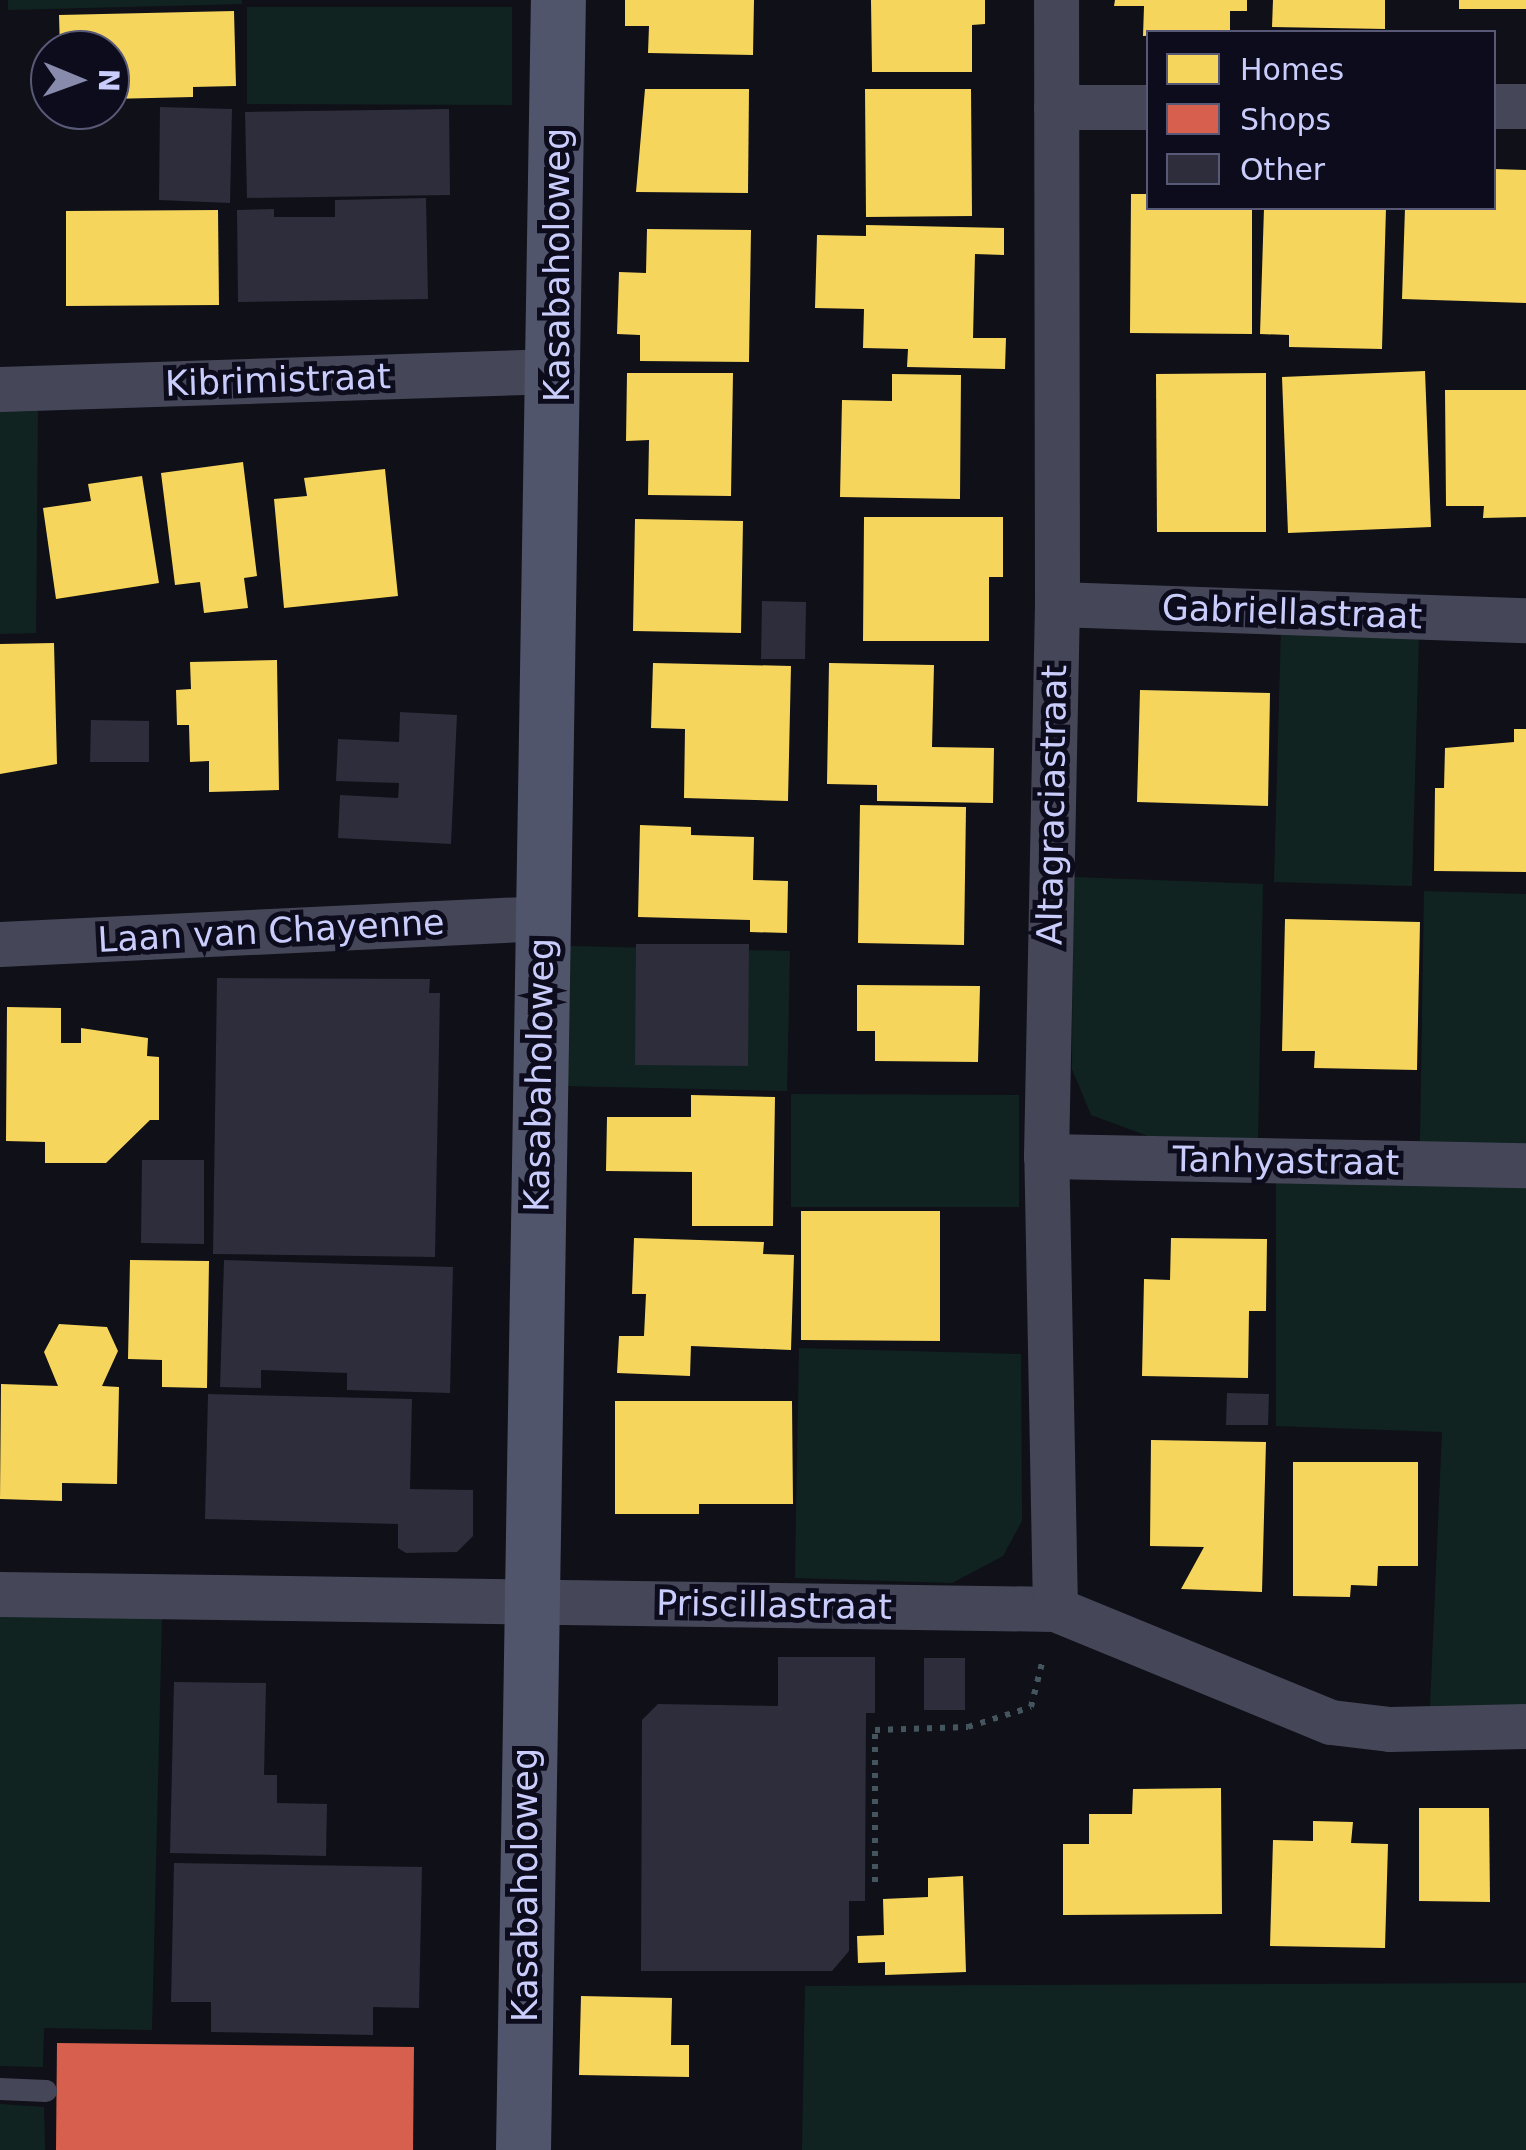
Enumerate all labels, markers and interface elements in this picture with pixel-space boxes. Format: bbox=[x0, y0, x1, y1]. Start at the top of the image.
north arrow bbox=[30, 30, 130, 130]
legend bbox=[1146, 30, 1496, 210]
text: Homes bbox=[1240, 52, 1344, 87]
text: N bbox=[92, 68, 125, 93]
text: Shops bbox=[1240, 102, 1331, 137]
street label: Kasabaholoweg bbox=[536, 128, 578, 402]
text: Other bbox=[1240, 152, 1325, 187]
street label: Kibrimistraat bbox=[164, 355, 392, 405]
street label: Gabriellastraat bbox=[1161, 586, 1423, 638]
street label: Altagraciastraat bbox=[1029, 665, 1075, 945]
street label: Laan van Chayenne bbox=[96, 901, 446, 961]
street label: Kasabaholoweg bbox=[516, 938, 562, 1212]
street label: Tanhyastraat bbox=[1172, 1138, 1400, 1184]
street label: Priscillastraat bbox=[656, 1582, 892, 1628]
street label: Kasabaholoweg bbox=[504, 1748, 546, 2022]

